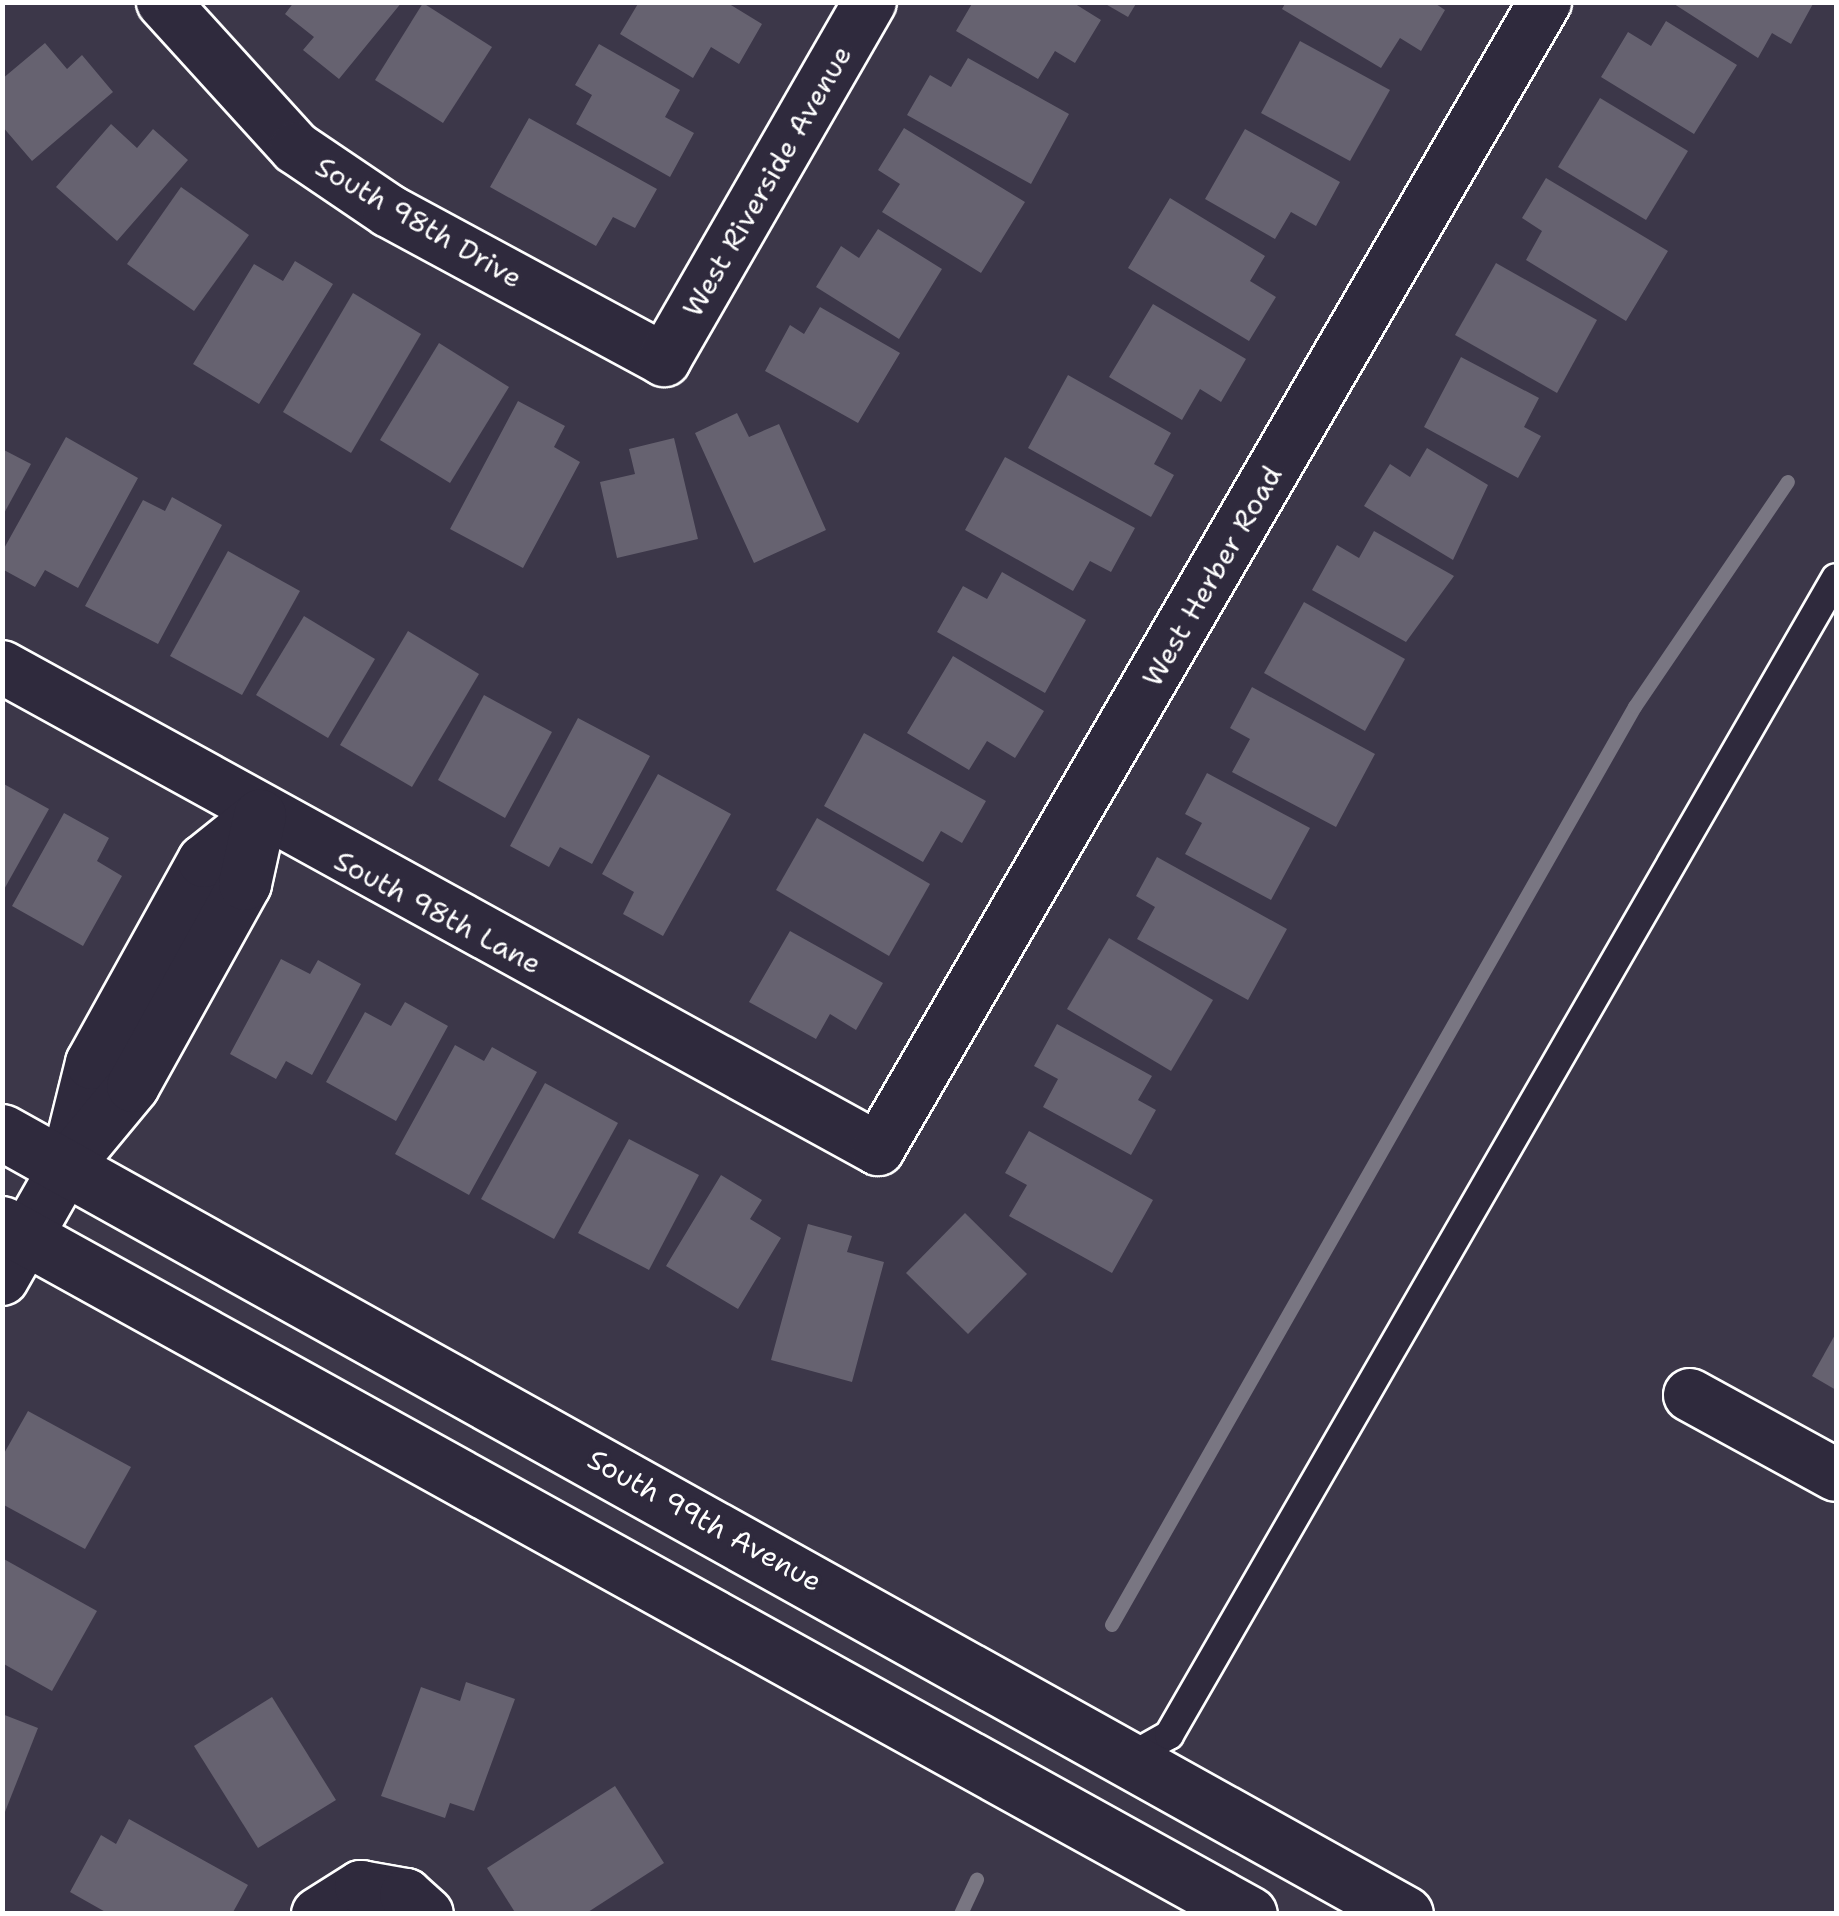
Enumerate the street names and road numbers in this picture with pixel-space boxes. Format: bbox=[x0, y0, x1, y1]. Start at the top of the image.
street label: West Riverside Avenue bbox=[676, 39, 858, 323]
street label: South 98th Drive bbox=[310, 149, 528, 295]
street label: West Herber Road bbox=[1135, 460, 1289, 692]
street label: South 98th Lane bbox=[329, 843, 547, 981]
street label: South 99th Avenue bbox=[582, 1442, 828, 1598]

